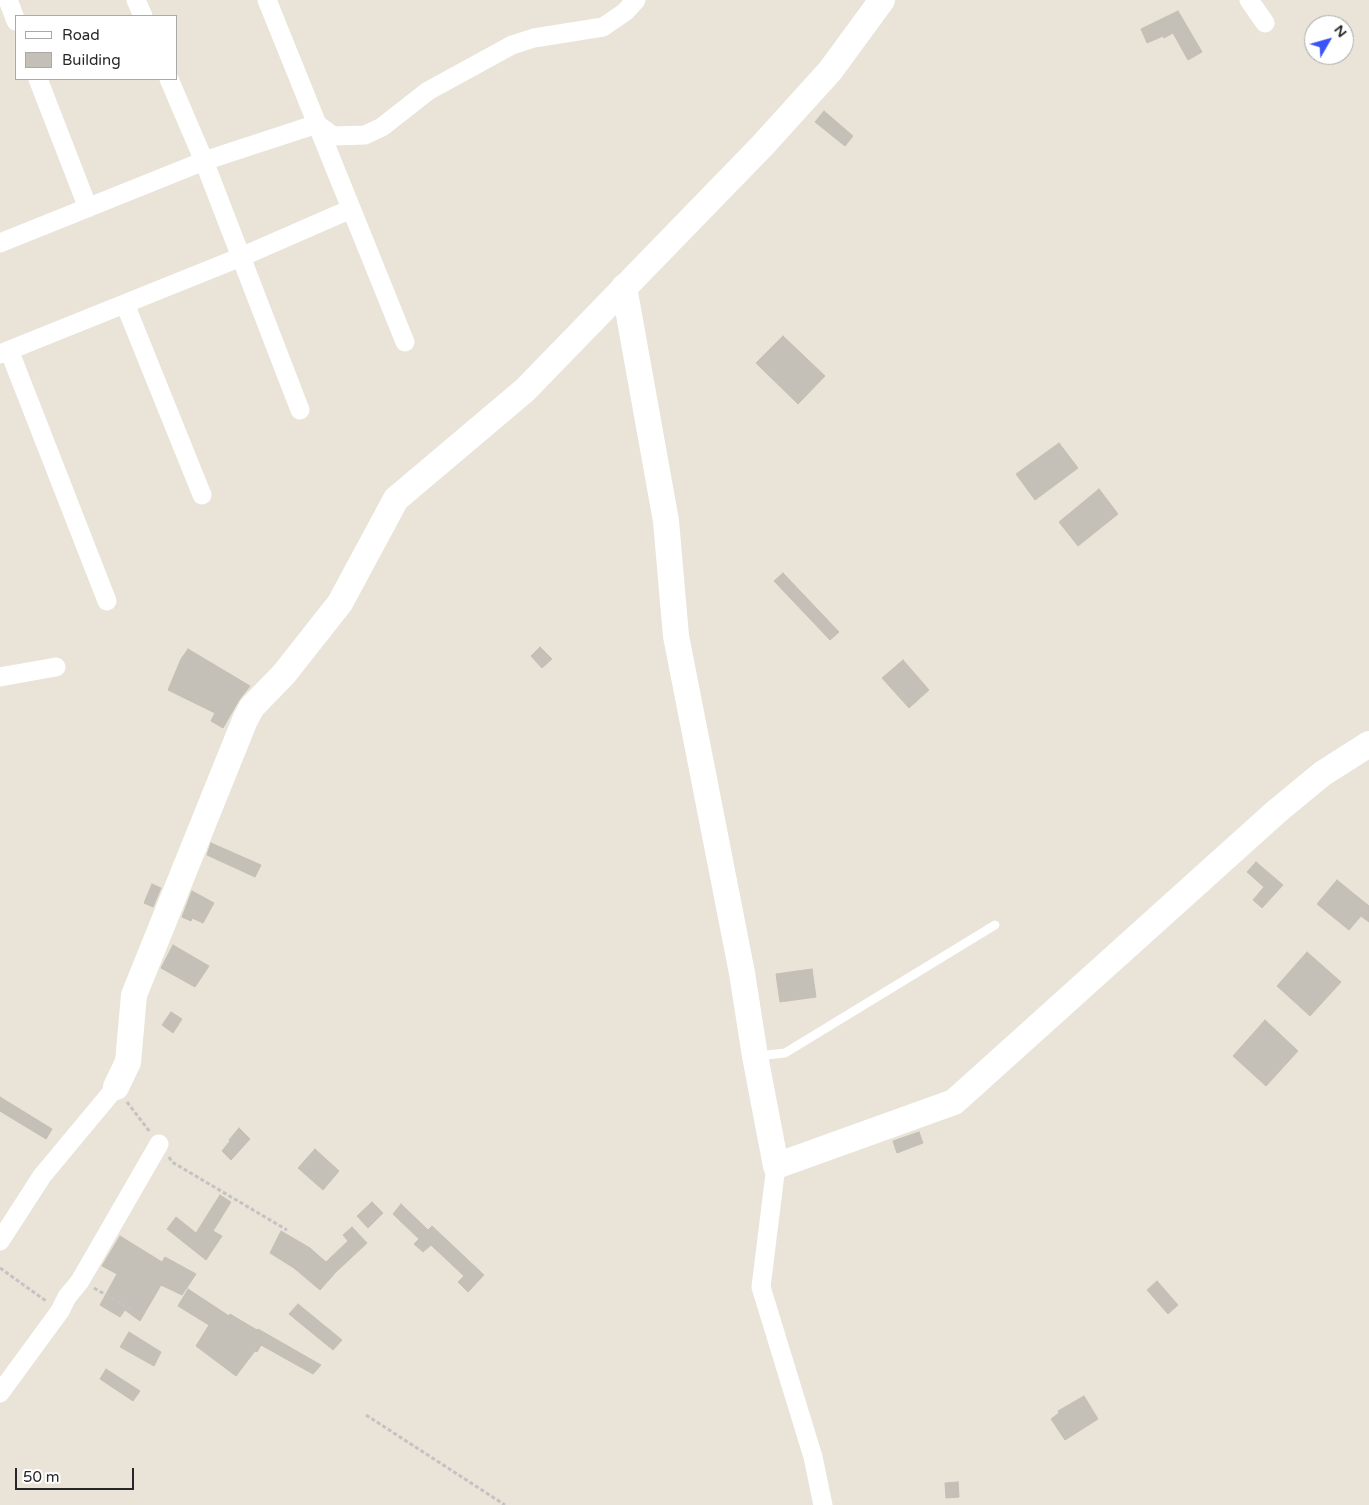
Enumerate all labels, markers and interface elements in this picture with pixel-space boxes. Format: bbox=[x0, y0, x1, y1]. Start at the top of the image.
legend bbox=[15, 15, 178, 80]
north arrow bbox=[1304, 15, 1354, 65]
text: N bbox=[1330, 21, 1351, 41]
text: Road bbox=[62, 26, 100, 44]
text: Building bbox=[62, 51, 121, 69]
scale bar bbox=[18, 1458, 136, 1490]
text: 50 m bbox=[23, 1468, 60, 1486]

